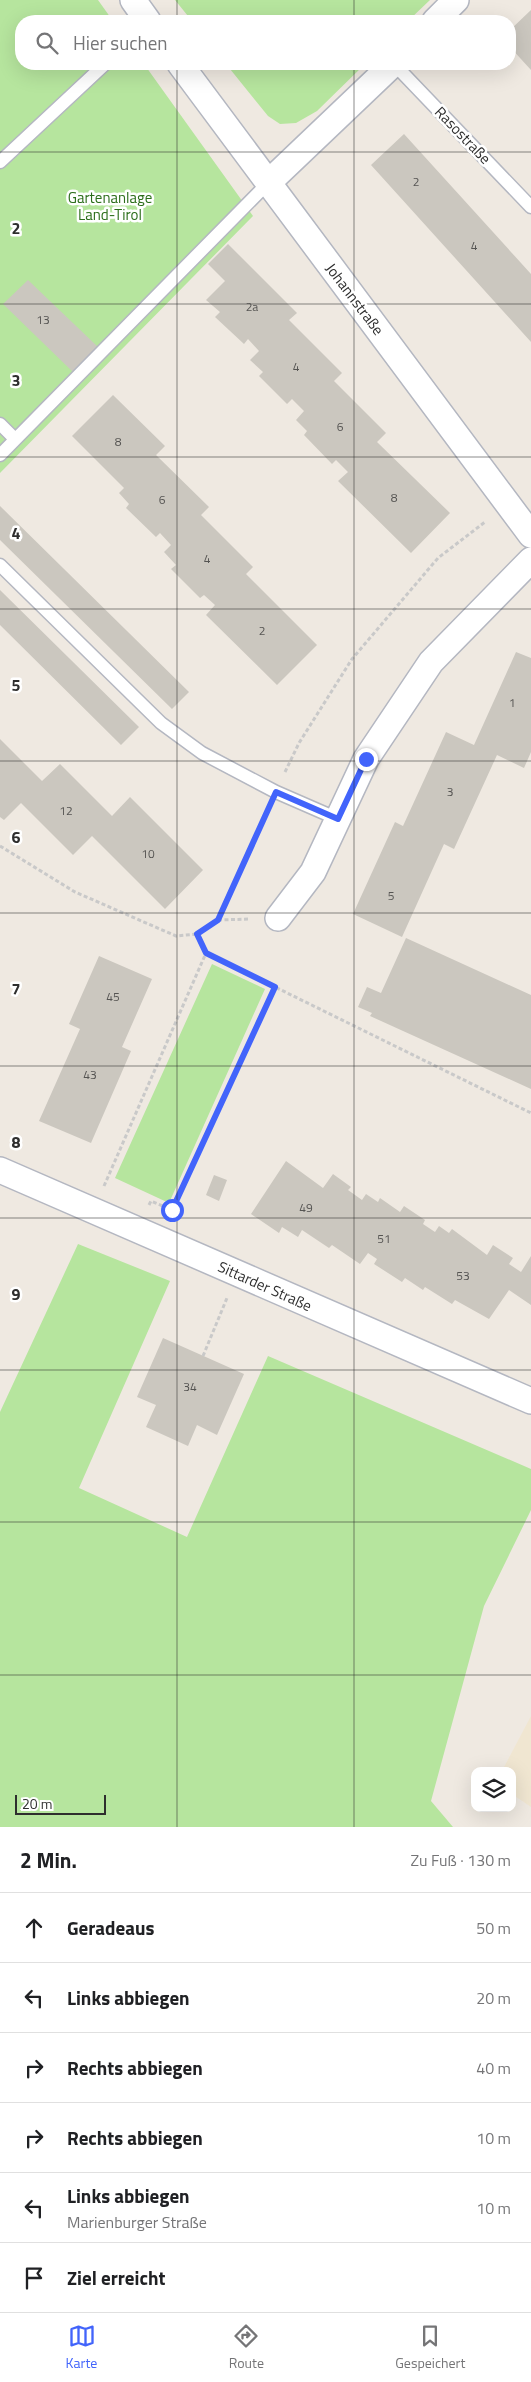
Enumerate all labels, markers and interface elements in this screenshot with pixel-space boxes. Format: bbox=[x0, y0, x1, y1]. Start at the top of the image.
search box bbox=[15, 15, 516, 70]
text: Hier suchen bbox=[73, 28, 168, 57]
icon: search bbox=[33, 29, 61, 57]
street label: Rasostraße bbox=[429, 101, 497, 169]
house number: 2 bbox=[413, 172, 419, 191]
park label: Gartenanlage Land-Tirol bbox=[68, 186, 152, 226]
text: 2 bbox=[12, 216, 20, 240]
house number: 4 bbox=[471, 236, 478, 255]
street label: Johannstraße bbox=[320, 258, 390, 340]
house number: 2a bbox=[246, 297, 258, 316]
house number: 13 bbox=[36, 310, 50, 329]
house number: 4 bbox=[293, 357, 300, 376]
text: 3 bbox=[12, 368, 20, 392]
house number: 6 bbox=[337, 417, 344, 436]
house number: 8 bbox=[115, 432, 122, 451]
house number: 8 bbox=[391, 488, 398, 507]
house number: 6 bbox=[159, 490, 166, 509]
text: 4 bbox=[12, 521, 21, 545]
house number: 4 bbox=[204, 549, 211, 568]
house number: 2 bbox=[259, 621, 265, 640]
text: 5 bbox=[12, 673, 21, 697]
house number: 1 bbox=[509, 693, 515, 712]
route end bbox=[355, 748, 378, 771]
house number: 3 bbox=[447, 782, 453, 801]
house number: 12 bbox=[59, 801, 73, 820]
text: 6 bbox=[12, 825, 21, 849]
house number: 10 bbox=[141, 844, 155, 863]
house number: 5 bbox=[388, 886, 395, 905]
text: 7 bbox=[12, 977, 20, 1001]
house number: 45 bbox=[106, 987, 120, 1006]
house number: 43 bbox=[83, 1065, 97, 1084]
text: 8 bbox=[12, 1130, 21, 1154]
house number: 49 bbox=[299, 1198, 313, 1217]
route start bbox=[161, 1199, 184, 1222]
house number: 51 bbox=[377, 1229, 391, 1248]
street label: Sittarder Straße bbox=[214, 1255, 316, 1317]
house number: 53 bbox=[456, 1266, 470, 1285]
text: 9 bbox=[12, 1282, 21, 1306]
house number: 34 bbox=[183, 1377, 197, 1396]
map controls bbox=[471, 1767, 516, 1812]
button: layers bbox=[471, 1767, 516, 1812]
scale bar bbox=[15, 1792, 106, 1815]
text: 20 m bbox=[22, 1793, 52, 1814]
text: 2 Min. bbox=[20, 1844, 77, 1876]
text: Zu Fuß · 130 m bbox=[410, 1848, 511, 1872]
text: Geradeaus bbox=[67, 1913, 154, 1942]
icon: ahead bbox=[20, 1914, 48, 1942]
text: 50 m bbox=[476, 1916, 511, 1940]
text: Links abbiegen bbox=[67, 1983, 190, 2012]
icon: left bbox=[20, 1984, 48, 2012]
text: 20 m bbox=[476, 1986, 511, 2010]
text: Rechts abbiegen bbox=[67, 2053, 203, 2082]
icon: right bbox=[20, 2054, 48, 2082]
text: 40 m bbox=[476, 2056, 511, 2080]
text: Rechts abbiegen bbox=[67, 2123, 203, 2152]
icon: right bbox=[20, 2124, 48, 2152]
text: 10 m bbox=[476, 2126, 511, 2150]
text: Links abbiegen bbox=[67, 2181, 190, 2210]
icon: left bbox=[20, 2194, 48, 2222]
text: 10 m bbox=[476, 2196, 511, 2220]
text: Marienburger Straße bbox=[67, 2210, 207, 2234]
text: Ziel erreicht bbox=[67, 2263, 165, 2292]
icon: arrive bbox=[20, 2264, 48, 2292]
tab: Karte bbox=[66, 2322, 97, 2373]
tab: Route bbox=[229, 2322, 264, 2373]
tab: Gespeichert bbox=[395, 2322, 465, 2373]

